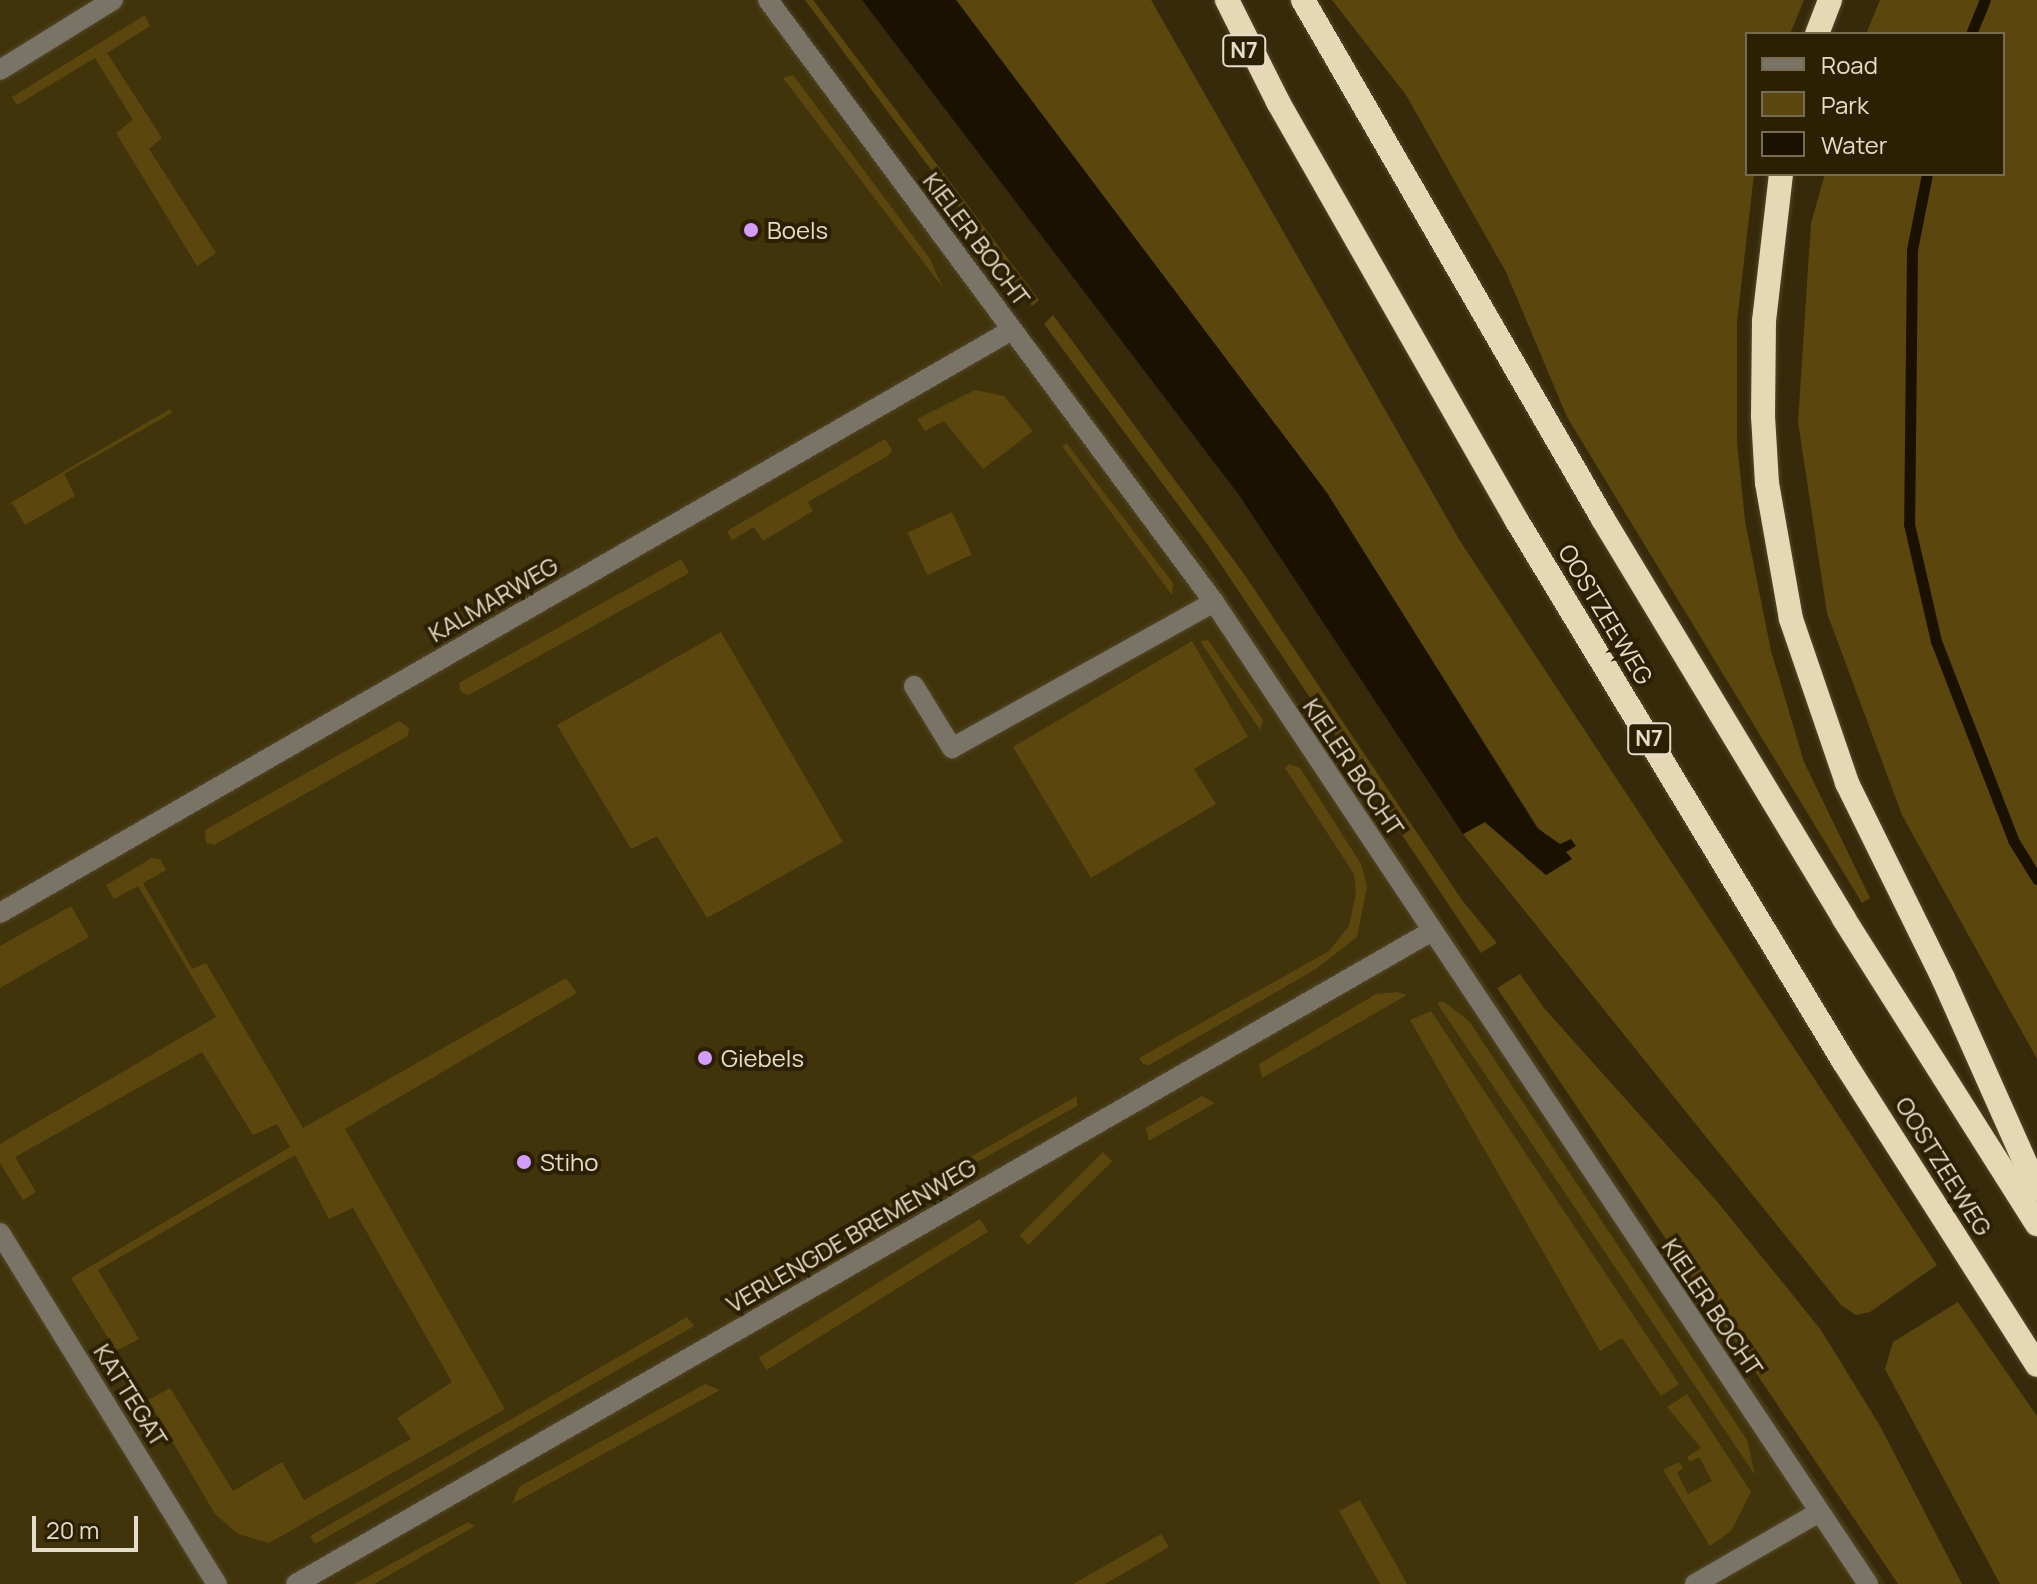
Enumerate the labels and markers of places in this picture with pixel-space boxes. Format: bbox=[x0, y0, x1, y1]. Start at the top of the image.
place label: Boels bbox=[767, 216, 828, 244]
marker: Boels bbox=[742, 221, 760, 239]
place label: Giebels bbox=[721, 1044, 804, 1072]
marker: Giebels bbox=[696, 1049, 714, 1067]
place label: Stiho bbox=[540, 1148, 598, 1176]
marker: Stiho bbox=[515, 1153, 533, 1171]

